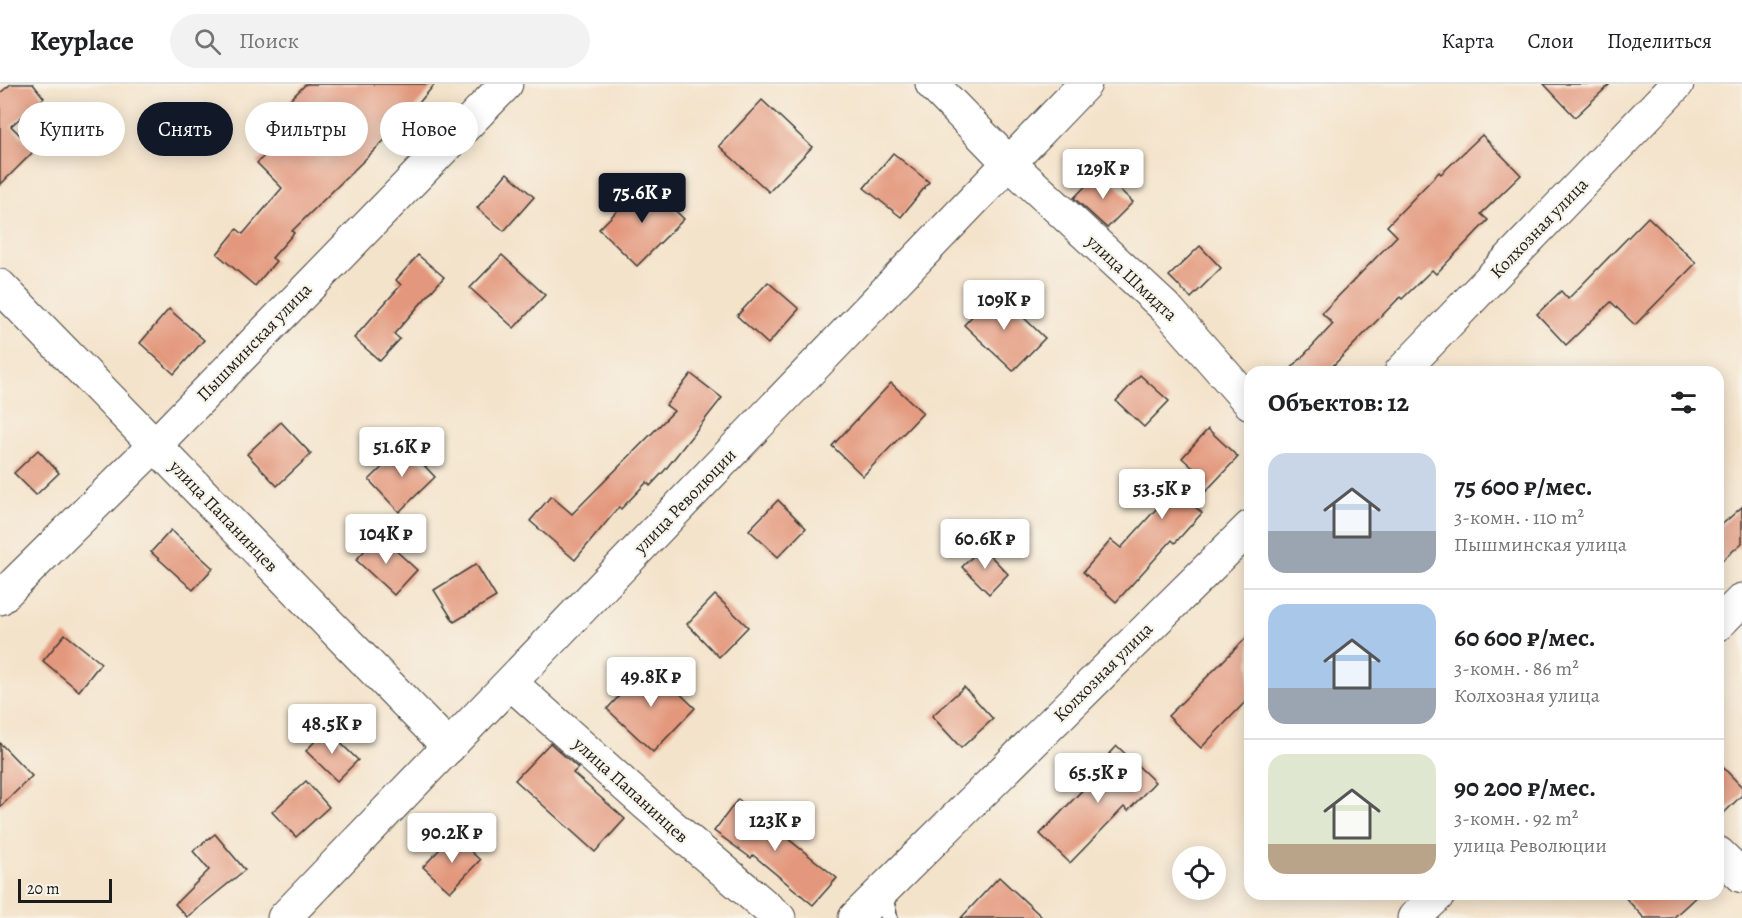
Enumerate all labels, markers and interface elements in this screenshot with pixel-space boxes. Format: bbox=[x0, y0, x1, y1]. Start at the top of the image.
search box bbox=[170, 14, 590, 68]
text: Keyplace bbox=[30, 22, 134, 60]
icon: search bbox=[191, 25, 224, 58]
text: Поиск bbox=[239, 26, 299, 56]
text: Карта bbox=[1441, 27, 1494, 55]
text: Слои bbox=[1527, 27, 1574, 55]
text: Поделиться bbox=[1607, 27, 1712, 55]
chip: Купить bbox=[18, 102, 125, 156]
chip: Снять bbox=[137, 102, 233, 156]
chip: Фильтры bbox=[245, 102, 368, 156]
chip: Новое bbox=[380, 102, 478, 156]
pin: 129K ₽ bbox=[1054, 149, 1152, 200]
text: 129K ₽ bbox=[1077, 155, 1129, 182]
street label: Колхозная улица bbox=[1485, 172, 1594, 284]
pin: 75.6K ₽ bbox=[587, 173, 697, 224]
text: 75.6K ₽ bbox=[613, 179, 671, 206]
street label: улица Шмидта bbox=[1081, 229, 1183, 327]
street label: Пышминская улица bbox=[191, 277, 317, 406]
pin: 109K ₽ bbox=[955, 280, 1053, 331]
text: 109K ₽ bbox=[977, 286, 1031, 313]
text: Объектов: 12 bbox=[1268, 385, 1409, 420]
icon: filters bbox=[1667, 386, 1700, 419]
pin: 51.6K ₽ bbox=[347, 427, 457, 478]
text: 51.6K ₽ bbox=[373, 433, 431, 460]
street label: улица Революции bbox=[628, 443, 741, 560]
street label: улица Папанинцев bbox=[164, 454, 284, 577]
pin: 53.5K ₽ bbox=[1107, 469, 1217, 520]
text: 75 600 ₽/мес. bbox=[1454, 469, 1593, 504]
text: 53.5K ₽ bbox=[1133, 475, 1191, 502]
icon: home bbox=[1316, 477, 1388, 549]
text: 3-комн. · 110 m² bbox=[1454, 504, 1584, 531]
pin: 104K ₽ bbox=[337, 514, 435, 565]
pin: 60.6K ₽ bbox=[930, 519, 1040, 570]
text: 104K ₽ bbox=[359, 520, 413, 547]
text: 60.6K ₽ bbox=[954, 525, 1016, 552]
text: Пышминская улица bbox=[1454, 531, 1627, 558]
street label: Колхозная улица bbox=[1048, 617, 1158, 727]
text: 60 600 ₽/мес. bbox=[1454, 620, 1596, 655]
icon: home bbox=[1316, 628, 1388, 700]
text: 3-комн. · 86 m² bbox=[1454, 655, 1579, 682]
pin: 49.8K ₽ bbox=[596, 657, 706, 708]
text: 49.8K ₽ bbox=[621, 663, 681, 690]
text: Колхозная улица bbox=[1454, 682, 1600, 709]
pin: 48.5K ₽ bbox=[277, 704, 387, 755]
text: 48.5K ₽ bbox=[302, 710, 362, 737]
street label: улица Папанинцев bbox=[568, 731, 694, 848]
pin: 65.5K ₽ bbox=[1043, 753, 1153, 804]
text: 65.5K ₽ bbox=[1069, 759, 1127, 786]
text: 90 200 ₽/мес. bbox=[1454, 770, 1596, 805]
icon: home bbox=[1316, 778, 1388, 850]
pin: 123K ₽ bbox=[726, 801, 824, 852]
text: 3-комн. · 92 m² bbox=[1454, 805, 1578, 832]
text: 123K ₽ bbox=[749, 807, 801, 834]
pin: 90.2K ₽ bbox=[397, 813, 507, 864]
text: 90.2K ₽ bbox=[421, 819, 483, 846]
text: улица Революции bbox=[1454, 832, 1607, 859]
map controls bbox=[1172, 846, 1226, 900]
button: locate bbox=[1172, 846, 1226, 900]
scale bar bbox=[18, 876, 112, 904]
text: 20 m bbox=[27, 878, 60, 900]

